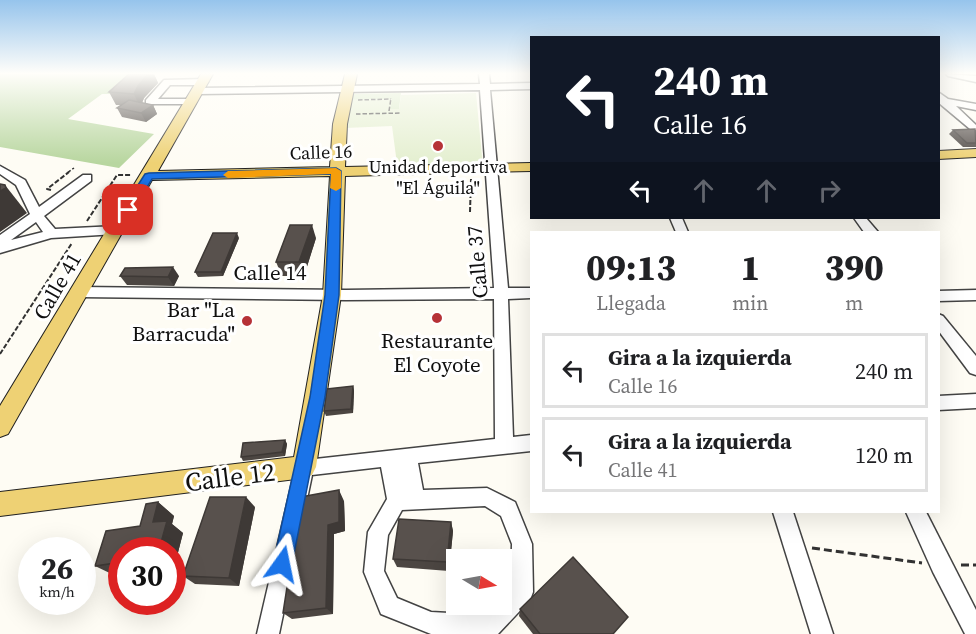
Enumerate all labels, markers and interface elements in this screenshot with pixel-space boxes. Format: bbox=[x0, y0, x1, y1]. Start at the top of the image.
text: 240 m bbox=[653, 51, 768, 109]
icon: left bbox=[554, 60, 632, 138]
text: Calle 16 bbox=[653, 106, 747, 143]
street label: Calle 16 bbox=[289, 138, 353, 166]
marker: Unidad deportiva "El Águila" bbox=[431, 139, 445, 153]
place label: Unidad deportiva "El Águila" bbox=[369, 154, 508, 200]
icon: left bbox=[624, 174, 657, 207]
icon: ahead bbox=[687, 174, 720, 207]
icon: ahead bbox=[750, 174, 783, 207]
icon: right bbox=[813, 174, 846, 207]
pin bbox=[102, 184, 153, 235]
icon: arrive bbox=[111, 193, 144, 226]
street label: Calle 37 bbox=[459, 224, 495, 300]
text: 09:13 bbox=[586, 243, 676, 292]
text: 1 bbox=[740, 243, 760, 292]
text: 390 bbox=[824, 243, 884, 292]
street label: Calle 41 bbox=[26, 247, 88, 325]
street label: Calle 14 bbox=[233, 258, 307, 287]
text: Llegada bbox=[596, 289, 666, 317]
text: min bbox=[732, 289, 768, 317]
text: m bbox=[845, 289, 863, 317]
place label: Bar "La Barracuda" bbox=[132, 295, 235, 348]
marker: Restaurante El Coyote bbox=[430, 311, 444, 325]
marker: Bar "La Barracuda" bbox=[240, 314, 254, 328]
place label: Restaurante El Coyote bbox=[381, 326, 493, 379]
text: Gira a la izquierda bbox=[608, 342, 792, 372]
icon: left bbox=[557, 354, 590, 387]
text: 240 m bbox=[855, 356, 913, 386]
text: Calle 16 bbox=[608, 372, 678, 400]
text: Gira a la izquierda bbox=[608, 426, 792, 456]
icon: left bbox=[557, 438, 590, 471]
text: 120 m bbox=[855, 440, 913, 470]
street label: Calle 12 bbox=[183, 454, 277, 500]
text: Calle 41 bbox=[608, 456, 678, 484]
position arrow bbox=[250, 532, 314, 596]
speed limit sign: 30 bbox=[108, 537, 186, 615]
text: 26 bbox=[41, 548, 73, 589]
north arrow bbox=[446, 549, 512, 615]
map controls bbox=[446, 549, 512, 615]
text: km/h bbox=[39, 581, 75, 602]

